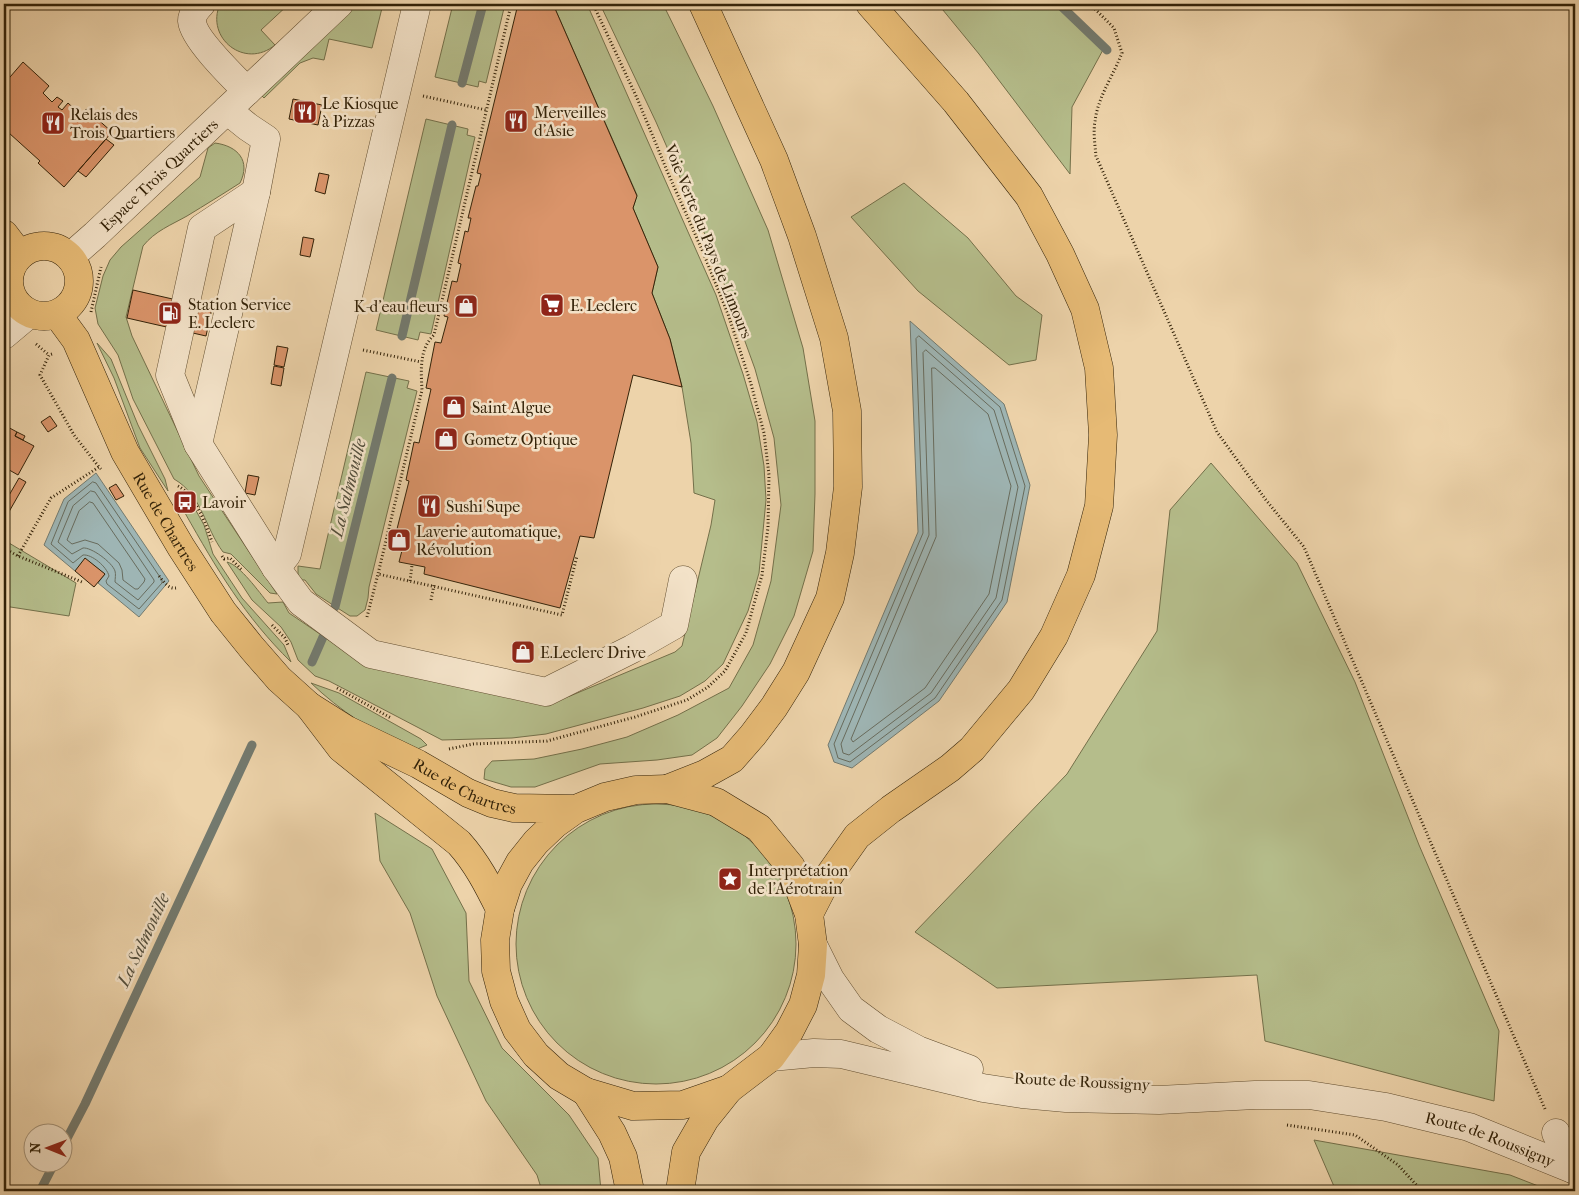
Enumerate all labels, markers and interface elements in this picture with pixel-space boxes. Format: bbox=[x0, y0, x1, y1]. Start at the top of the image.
place label: Le Kiosque à Pizzas bbox=[322, 94, 399, 131]
restaurant icon: Le Kiosque à Pizzas bbox=[292, 99, 318, 125]
place label: Merveilles d'Asie bbox=[534, 103, 606, 140]
place label: Relais des Trois Quartiers bbox=[70, 105, 175, 142]
restaurant icon: Merveilles d'Asie bbox=[503, 108, 529, 134]
restaurant icon: Relais des Trois Quartiers bbox=[40, 110, 66, 136]
street label: Espace Trois Quartiers bbox=[96, 115, 222, 235]
street label: Voie Verte du Pays de Limours bbox=[660, 140, 756, 341]
supermarket icon: E. Leclerc bbox=[539, 292, 565, 318]
shop icon: K-d'eau fleurs bbox=[453, 293, 479, 319]
place label: Station Service E. Leclerc bbox=[188, 295, 291, 332]
place label: E. Leclerc bbox=[570, 296, 637, 315]
place label: K-d'eau fleurs bbox=[354, 297, 448, 316]
fuel station icon: Station Service E. Leclerc bbox=[157, 300, 183, 326]
shop icon: Saint Algue bbox=[441, 394, 467, 420]
place label: Saint Algue bbox=[472, 398, 551, 417]
shop icon: Gometz Optique bbox=[433, 426, 459, 452]
place label: Gometz Optique bbox=[464, 430, 578, 449]
water label: La Salmouille bbox=[326, 436, 371, 541]
street label: Rue de Chartres bbox=[129, 469, 203, 575]
bus stop icon: Lavoir bbox=[172, 489, 198, 515]
place label: Lavoir bbox=[202, 493, 246, 512]
restaurant icon: Sushi Supe bbox=[416, 493, 442, 519]
place label: Sushi Supe bbox=[446, 497, 520, 516]
place label: Laverie automatique, Révolution bbox=[416, 522, 561, 559]
shop icon: Laverie automatique, Révolution bbox=[386, 527, 412, 553]
shop icon: E.Leclerc Drive bbox=[510, 639, 536, 665]
place label: E.Leclerc Drive bbox=[540, 643, 646, 662]
street label: Rue de Chartres bbox=[410, 754, 518, 818]
place label: Interprétation de l'Aérotrain bbox=[748, 861, 849, 898]
place icon: Interprétation de l'Aérotrain bbox=[717, 866, 743, 892]
water label: La Salmouille bbox=[112, 890, 175, 992]
street label: Route de Roussigny bbox=[1013, 1068, 1151, 1095]
street label: Route de Roussigny bbox=[1423, 1108, 1558, 1171]
north arrow bbox=[22, 1122, 72, 1172]
text: N bbox=[27, 1142, 44, 1153]

